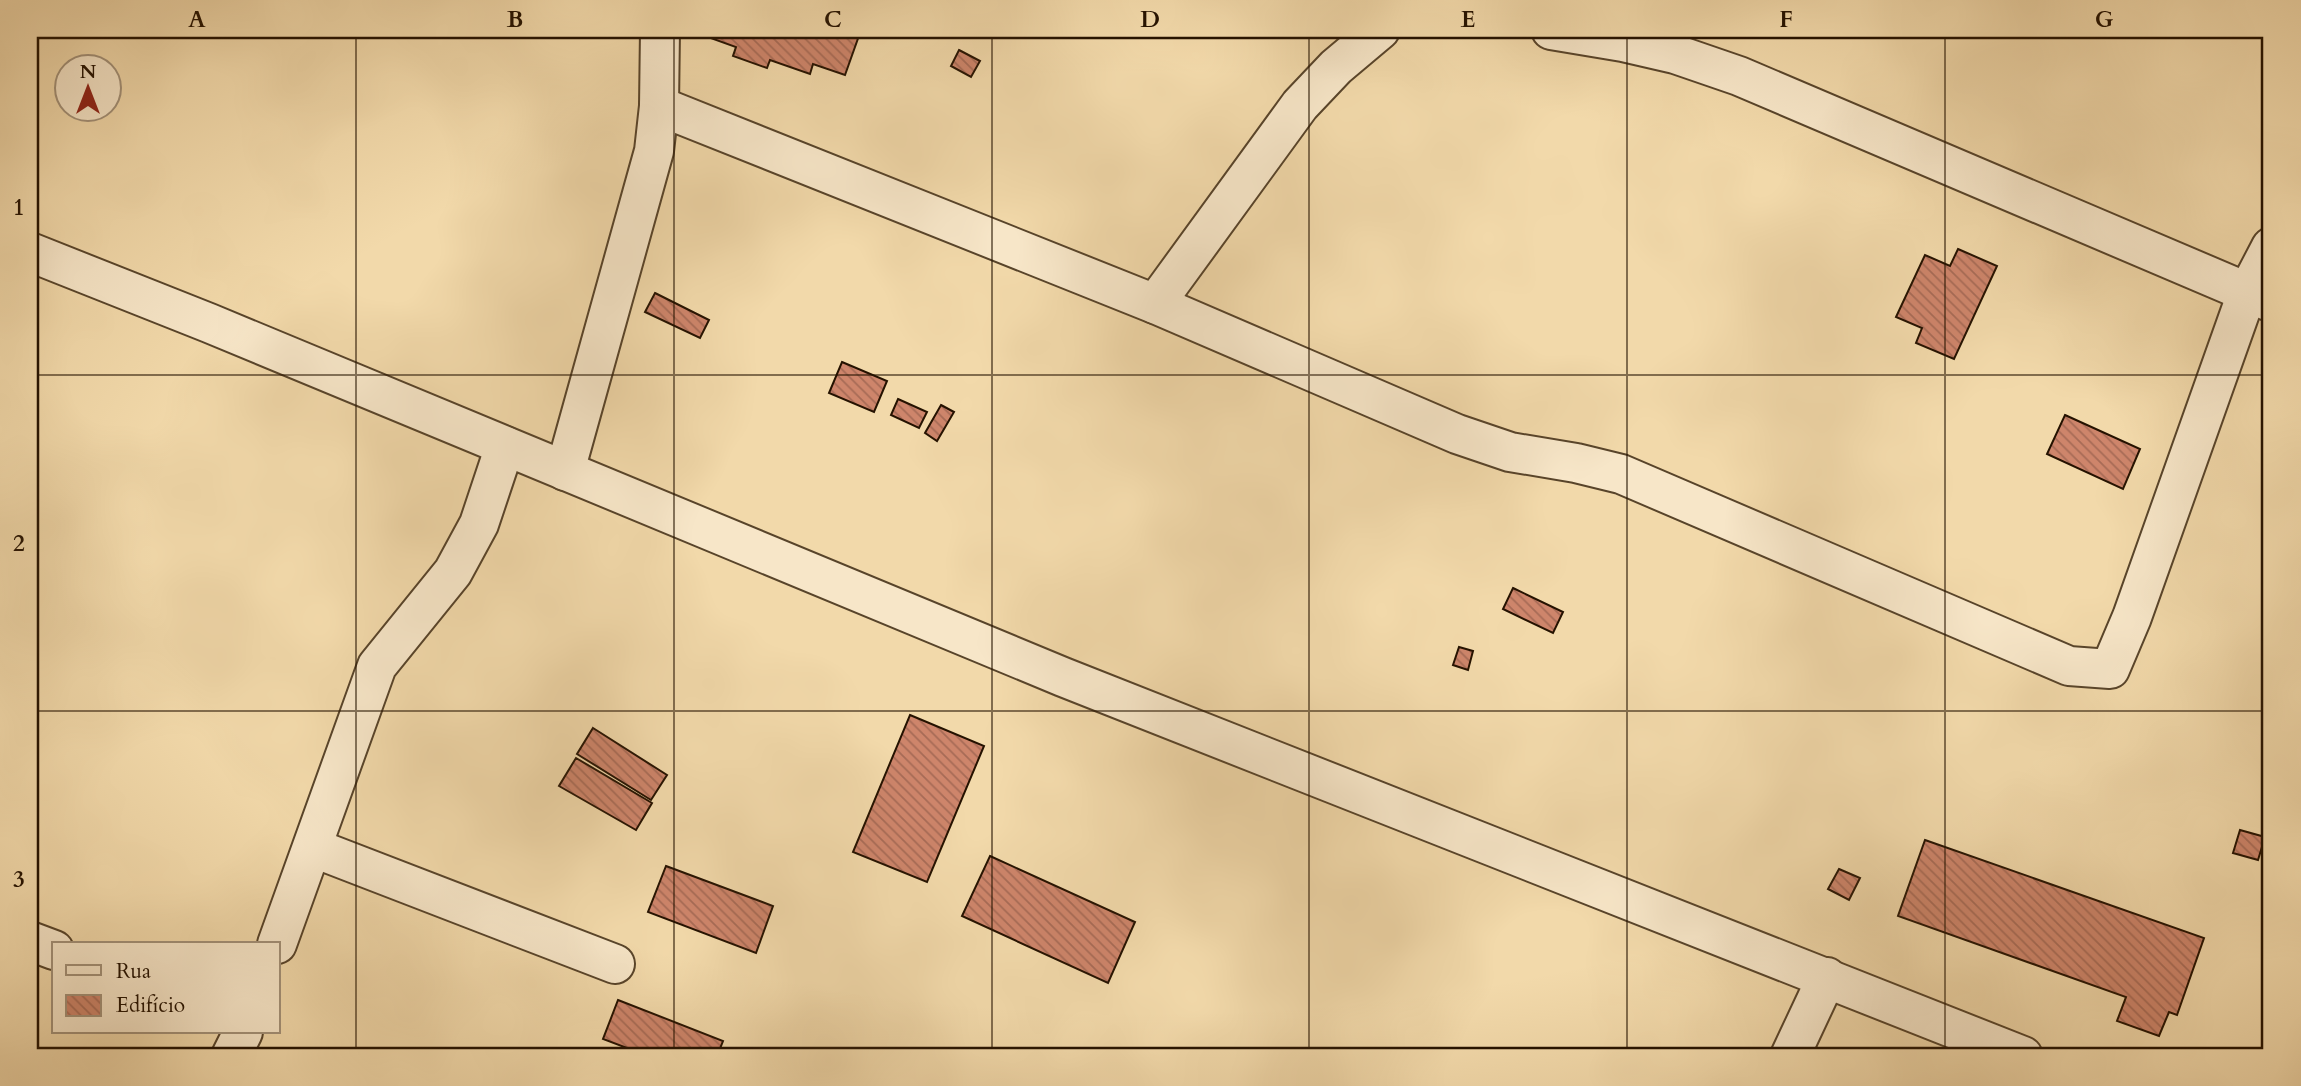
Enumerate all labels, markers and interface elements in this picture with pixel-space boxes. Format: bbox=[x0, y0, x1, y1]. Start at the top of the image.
text: A bbox=[188, 4, 206, 35]
text: B bbox=[507, 4, 523, 35]
text: C bbox=[824, 4, 842, 35]
text: D bbox=[1140, 4, 1160, 35]
text: E bbox=[1461, 4, 1475, 35]
text: F bbox=[1779, 4, 1793, 35]
text: G bbox=[2095, 4, 2114, 35]
north arrow bbox=[52, 52, 122, 122]
text: N bbox=[80, 59, 97, 85]
text: 1 bbox=[13, 192, 25, 223]
text: 2 bbox=[13, 528, 25, 559]
text: 3 bbox=[13, 864, 25, 895]
legend bbox=[52, 942, 280, 1034]
text: Rua bbox=[116, 957, 151, 986]
text: Edifício bbox=[116, 991, 185, 1020]

